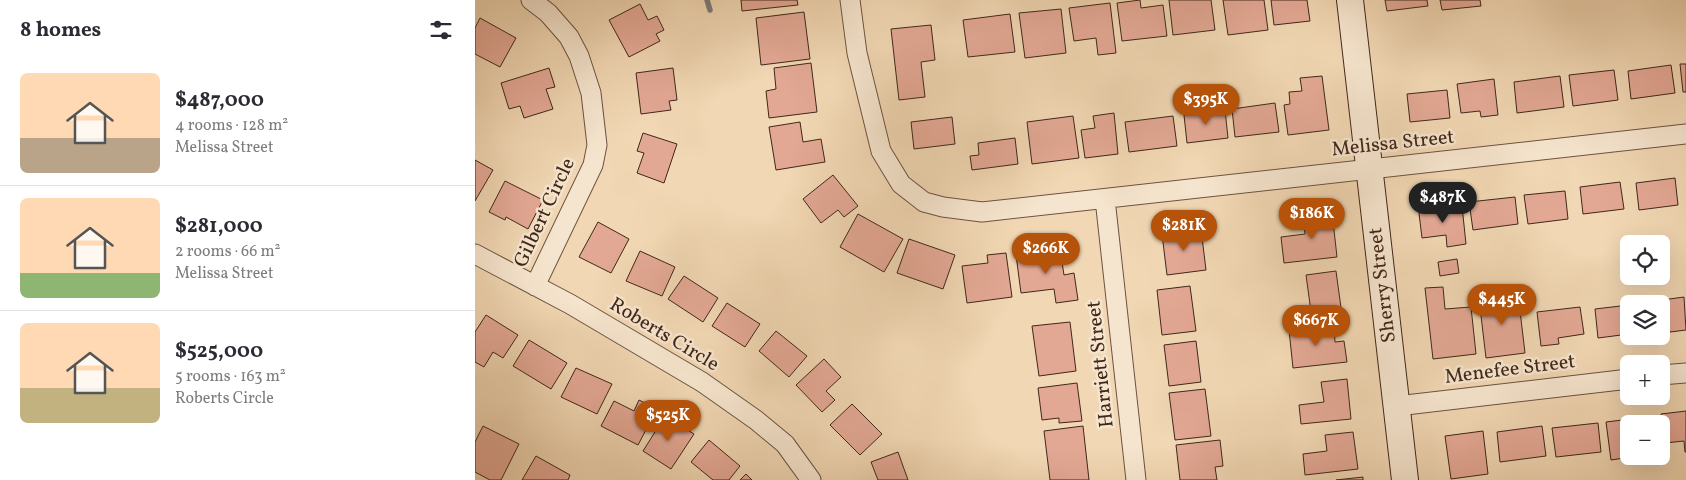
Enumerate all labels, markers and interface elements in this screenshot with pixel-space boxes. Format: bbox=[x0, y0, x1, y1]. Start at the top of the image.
text: 8 homes bbox=[20, 16, 101, 45]
icon: filters bbox=[427, 16, 455, 44]
pin: $395K bbox=[1171, 84, 1241, 126]
text: $487,000 bbox=[175, 86, 264, 115]
text: $395K bbox=[1184, 89, 1228, 111]
icon: home bbox=[60, 93, 120, 153]
text: 4 rooms · 128 m² bbox=[175, 115, 288, 137]
street label: Melissa Street bbox=[1330, 124, 1456, 164]
text: Melissa Street bbox=[175, 137, 274, 159]
street label: Gilbert Circle bbox=[507, 154, 583, 272]
pin: $487K bbox=[1408, 182, 1478, 224]
text: $487K bbox=[1420, 187, 1466, 209]
pin: $186K bbox=[1277, 198, 1347, 240]
text: $186K bbox=[1290, 203, 1334, 225]
pin: $281K bbox=[1149, 210, 1219, 252]
text: $281,000 bbox=[175, 212, 263, 241]
text: $281K bbox=[1162, 215, 1206, 237]
icon: home bbox=[60, 218, 120, 278]
street label: Sherry Street bbox=[1362, 226, 1404, 344]
pin: $266K bbox=[1011, 232, 1081, 275]
map controls bbox=[1620, 235, 1670, 465]
button: locate bbox=[1620, 235, 1670, 285]
text: $266K bbox=[1023, 238, 1069, 260]
text: 2 rooms · 66 m² bbox=[175, 241, 281, 263]
text: Melissa Street bbox=[175, 263, 274, 285]
pin: $445K bbox=[1467, 284, 1537, 326]
text: $445K bbox=[1478, 289, 1526, 311]
street label: Roberts Circle bbox=[604, 291, 724, 379]
button: layers bbox=[1620, 295, 1670, 345]
street label: Harriett Street bbox=[1080, 299, 1122, 429]
pin: $667K bbox=[1281, 304, 1351, 347]
text: $667K bbox=[1293, 310, 1339, 332]
text: $525,000 bbox=[175, 337, 263, 366]
icon: home bbox=[60, 343, 120, 403]
street label: Menefee Street bbox=[1443, 348, 1577, 392]
button: + bbox=[1620, 355, 1670, 405]
text: 5 rooms · 163 m² bbox=[175, 366, 286, 388]
text: Roberts Circle bbox=[175, 388, 274, 410]
pin: $525K bbox=[633, 400, 703, 442]
text: $525K bbox=[646, 405, 690, 427]
button: − bbox=[1620, 415, 1670, 465]

